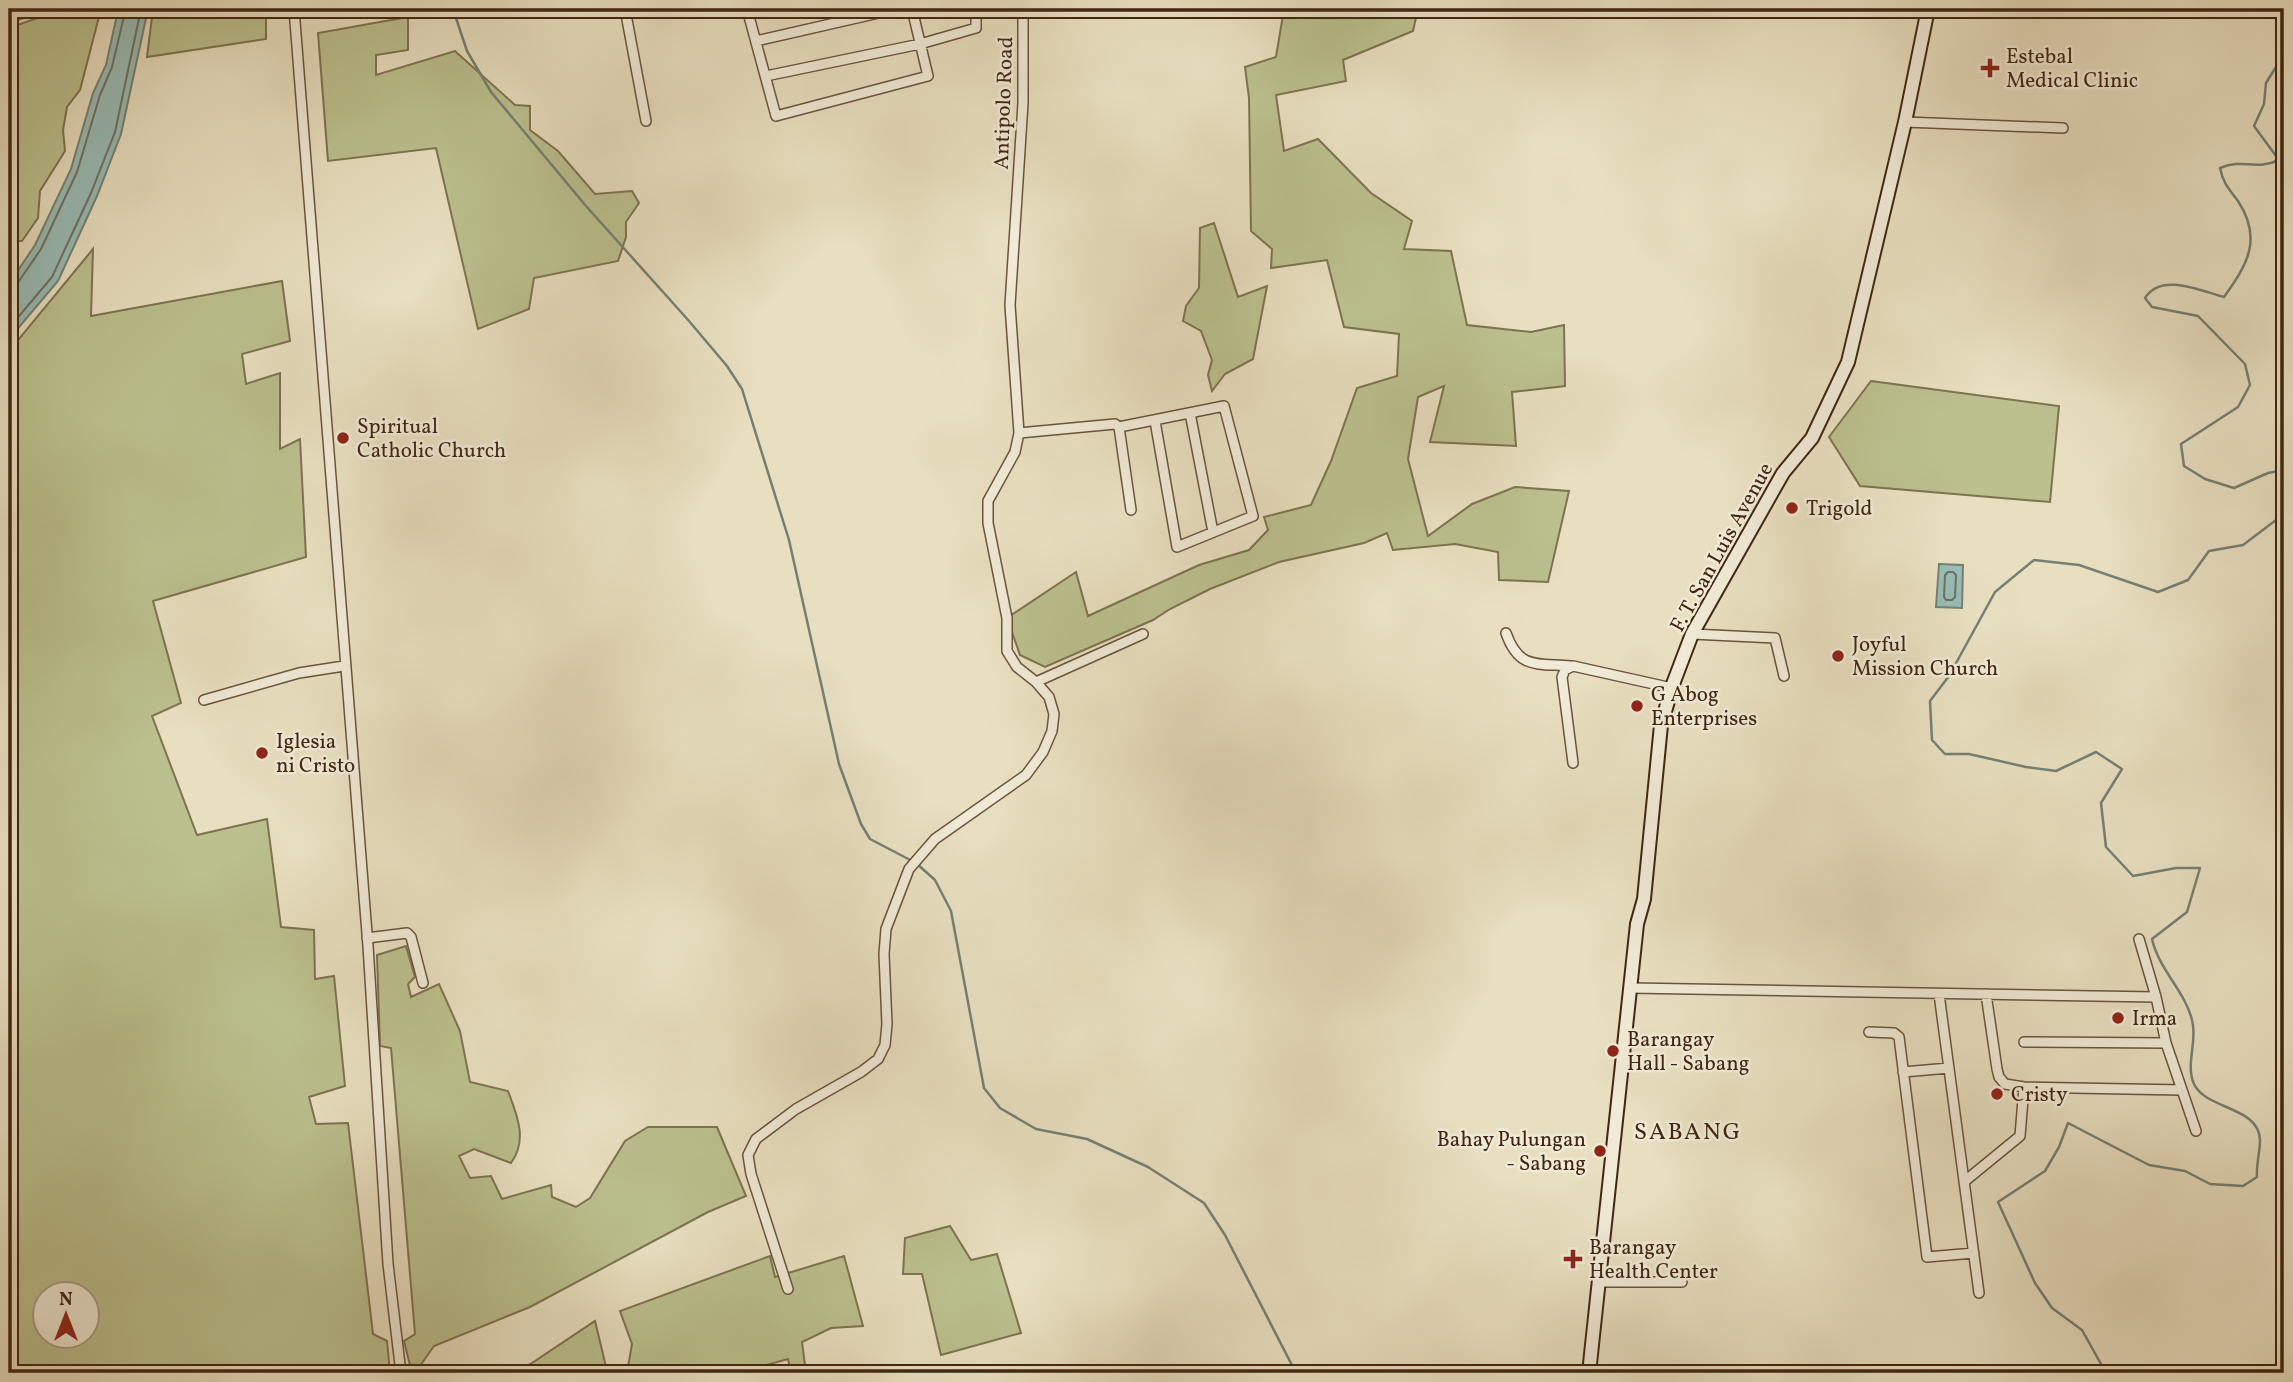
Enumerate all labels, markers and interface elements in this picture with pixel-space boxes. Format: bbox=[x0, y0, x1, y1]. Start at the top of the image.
street label: Antipolo Road bbox=[988, 36, 1021, 170]
place label: Estebal Medical Clinic bbox=[2006, 43, 2138, 96]
marker: Estebal Medical Clinic bbox=[1980, 58, 2000, 78]
place label: Spiritual Catholic Church bbox=[357, 413, 506, 466]
marker: Spiritual Catholic Church bbox=[335, 430, 351, 446]
street label: F. T. San Luis Avenue bbox=[1664, 458, 1781, 638]
place label: Trigold bbox=[1806, 495, 1872, 524]
marker: Trigold bbox=[1784, 500, 1800, 516]
place label: Joyful Mission Church bbox=[1852, 631, 1998, 684]
marker: Joyful Mission Church bbox=[1830, 648, 1846, 664]
place label: G Abog Enterprises bbox=[1651, 681, 1757, 734]
marker: G Abog Enterprises bbox=[1629, 698, 1645, 714]
place label: Iglesia ni Cristo bbox=[276, 728, 355, 781]
marker: Iglesia ni Cristo bbox=[254, 745, 270, 761]
place label: Irma bbox=[2132, 1005, 2177, 1034]
marker: Irma bbox=[2110, 1010, 2126, 1026]
place label: Barangay Hall - Sabang bbox=[1627, 1026, 1749, 1079]
marker: Barangay Hall - Sabang bbox=[1605, 1043, 1621, 1059]
place label: Cristy bbox=[2011, 1081, 2068, 1110]
marker: Cristy bbox=[1989, 1086, 2005, 1102]
district label: SABANG bbox=[1634, 1116, 1742, 1150]
place label: Bahay Pulungan - Sabang bbox=[1437, 1126, 1586, 1179]
marker: Bahay Pulungan - Sabang bbox=[1592, 1143, 1608, 1159]
place label: Barangay Health Center bbox=[1589, 1234, 1718, 1287]
marker: Barangay Health Center bbox=[1563, 1249, 1583, 1269]
north arrow bbox=[32, 1280, 102, 1350]
text: N bbox=[59, 1287, 73, 1313]

